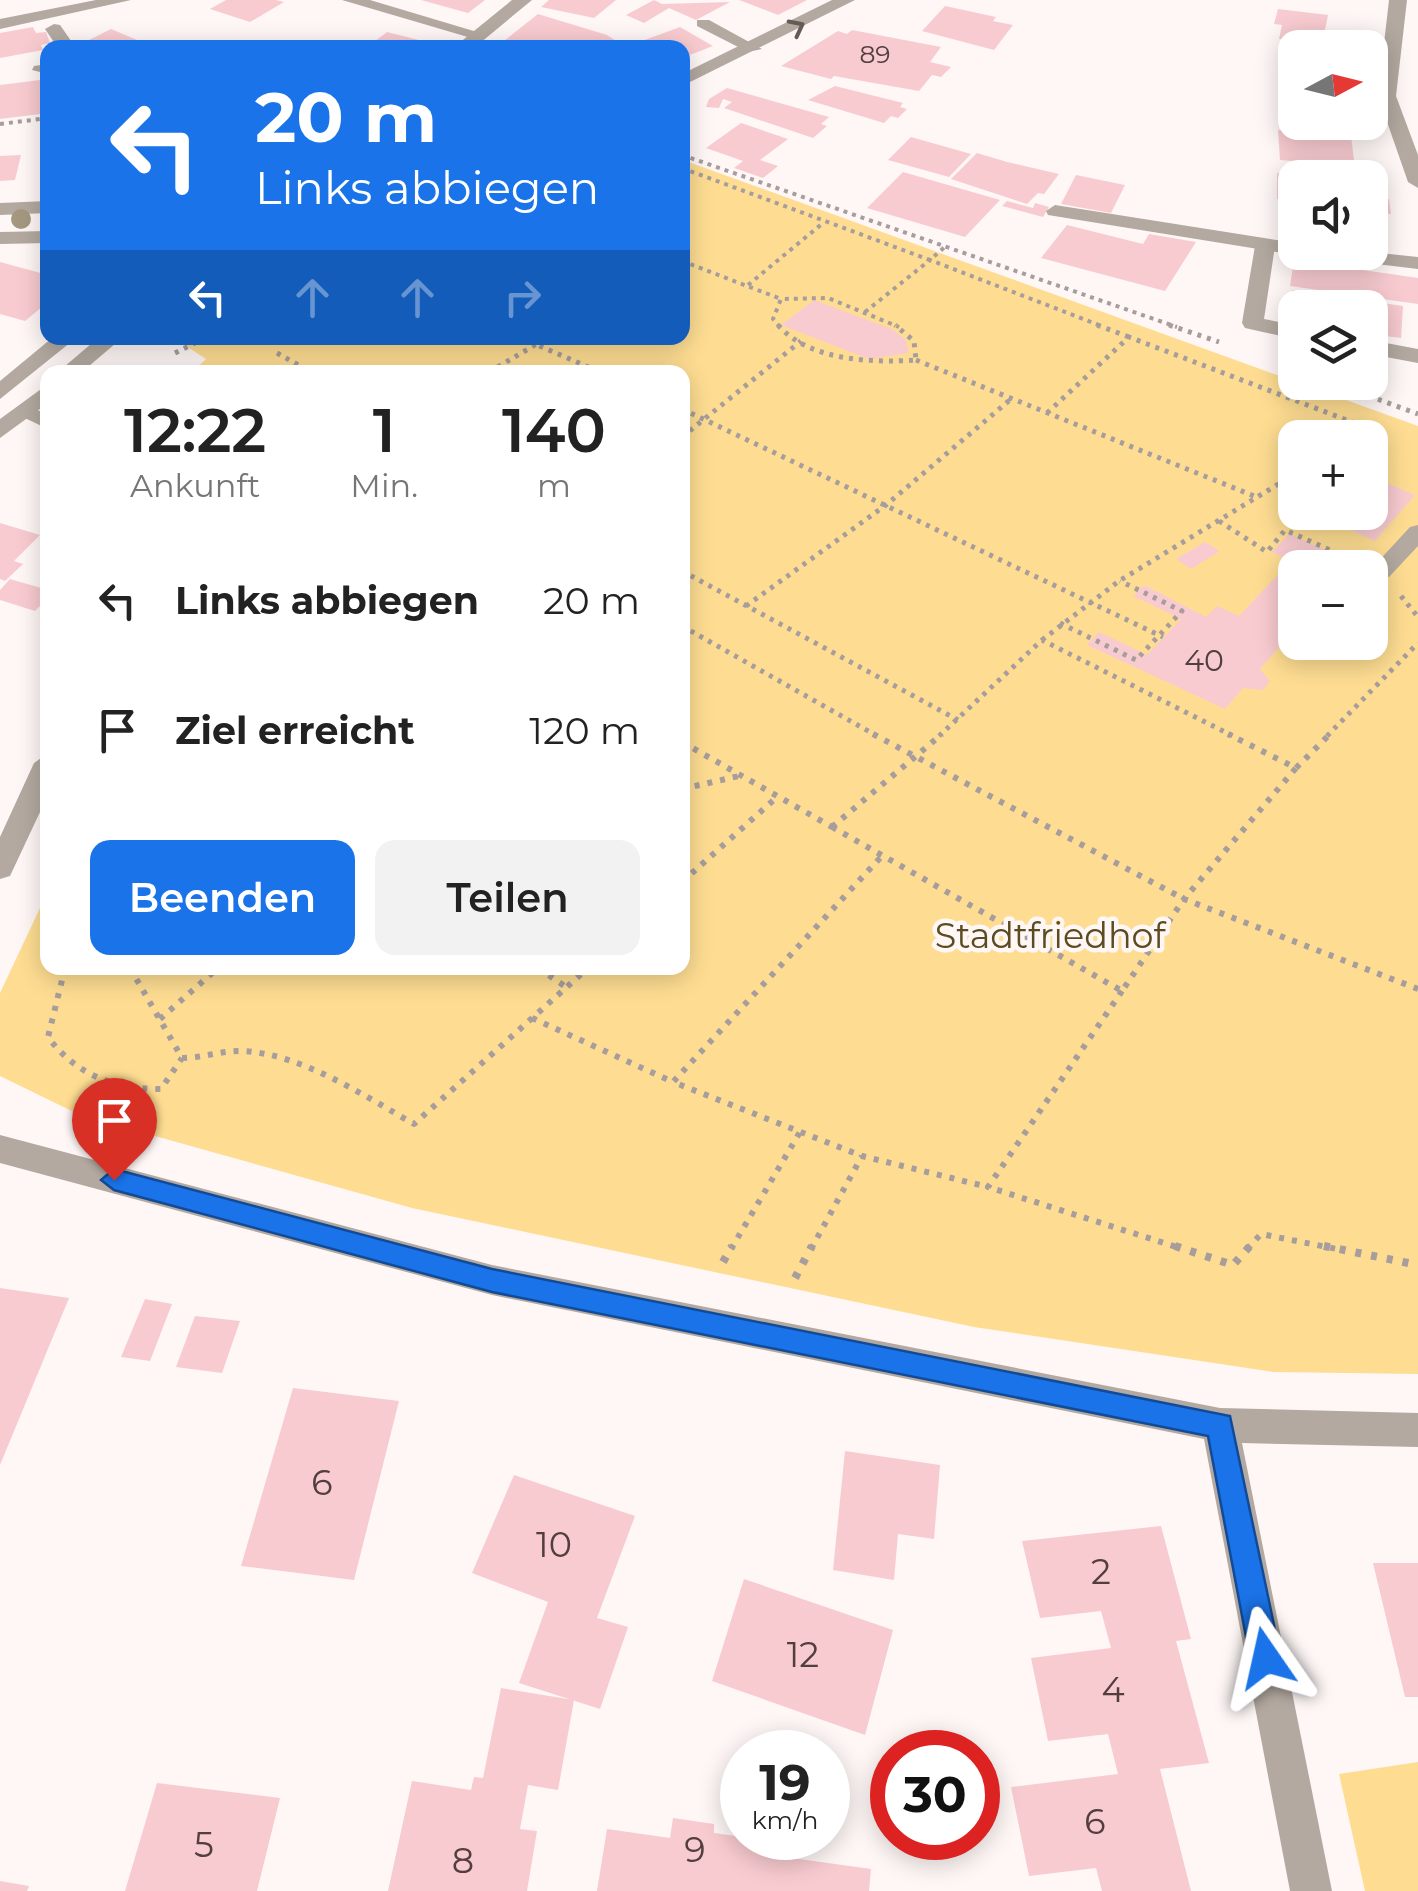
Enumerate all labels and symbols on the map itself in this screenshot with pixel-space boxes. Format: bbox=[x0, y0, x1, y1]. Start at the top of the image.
one-way arrow bbox=[787, 19, 805, 39]
north arrow bbox=[1278, 30, 1388, 140]
house number: 89 bbox=[859, 39, 891, 69]
house number: 40 bbox=[1184, 642, 1224, 679]
park label: Stadtfriedhof bbox=[935, 914, 1167, 957]
pin bbox=[72, 1078, 157, 1181]
house number: 6 bbox=[311, 1461, 333, 1504]
house number: 10 bbox=[536, 1523, 572, 1566]
house number: 2 bbox=[1091, 1550, 1111, 1593]
position arrow bbox=[1214, 1606, 1318, 1710]
house number: 12 bbox=[787, 1633, 819, 1676]
house number: 4 bbox=[1101, 1668, 1125, 1711]
speed limit sign: 30 bbox=[870, 1730, 1000, 1860]
house number: 6 bbox=[1084, 1800, 1106, 1843]
house number: 5 bbox=[194, 1823, 214, 1866]
house number: 9 bbox=[684, 1828, 706, 1871]
house number: 8 bbox=[452, 1839, 474, 1882]

